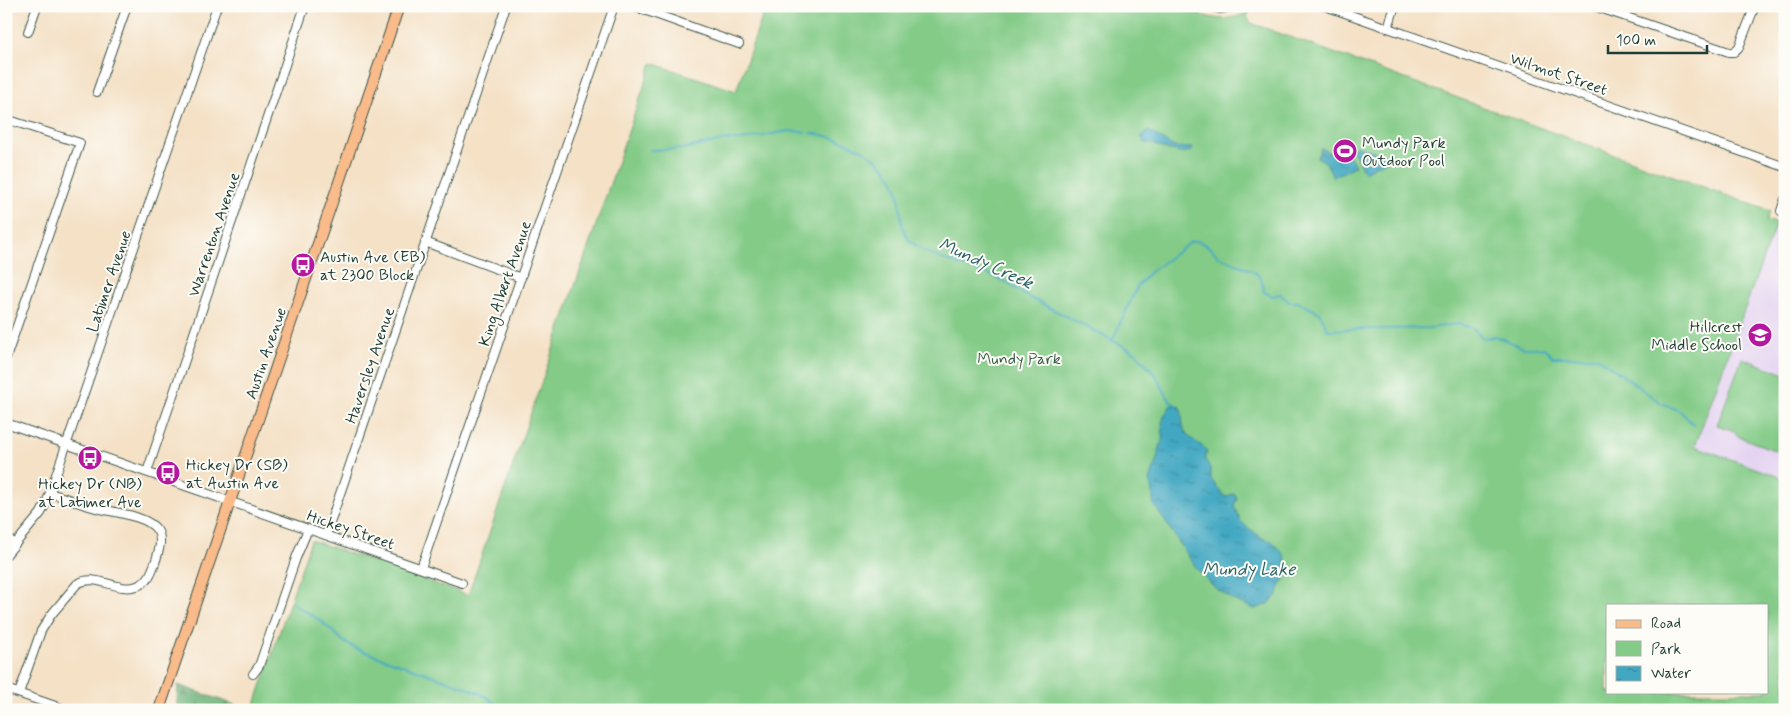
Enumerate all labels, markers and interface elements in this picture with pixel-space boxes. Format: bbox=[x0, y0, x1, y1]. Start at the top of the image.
scale bar bbox=[1608, 22, 1707, 54]
text: 100 m bbox=[1616, 31, 1656, 51]
street label: Wilmot Street bbox=[1507, 48, 1610, 101]
place label: Mundy Park Outdoor Pool bbox=[1362, 133, 1446, 172]
sports icon: Mundy Park Outdoor Pool bbox=[1332, 138, 1358, 164]
street label: Warrenton Avenue bbox=[183, 169, 246, 300]
street label: King Albert Avenue bbox=[474, 218, 538, 350]
street label: Latimer Avenue bbox=[82, 228, 137, 335]
water label: Mundy Creek bbox=[935, 232, 1037, 296]
place label: Austin Ave (EB) at 2300 Block bbox=[320, 247, 426, 286]
bus stop icon: Austin Ave (EB) at 2300 Block bbox=[290, 252, 316, 278]
street label: Austin Avenue bbox=[241, 305, 292, 402]
street label: Haversley Avenue bbox=[341, 305, 400, 426]
place label: Hillcrest Middle School bbox=[1651, 317, 1742, 356]
school or university icon: Hillcrest Middle School bbox=[1747, 322, 1773, 348]
park label: Mundy Park bbox=[977, 349, 1061, 370]
bus stop icon: Hickey Dr (NB) at Latimer Ave bbox=[77, 445, 103, 471]
place label: Hickey Dr (SB) at Austin Ave bbox=[186, 455, 288, 494]
bus stop icon: Hickey Dr (SB) at Austin Ave bbox=[155, 460, 181, 486]
place label: Hickey Dr (NB) at Latimer Ave bbox=[38, 474, 142, 513]
street label: Hickey Street bbox=[304, 506, 397, 555]
water label: Mundy Lake bbox=[1203, 558, 1296, 582]
legend bbox=[1606, 604, 1768, 694]
text: Road bbox=[1651, 614, 1681, 634]
text: Park bbox=[1651, 640, 1681, 660]
text: Water bbox=[1651, 664, 1691, 684]

